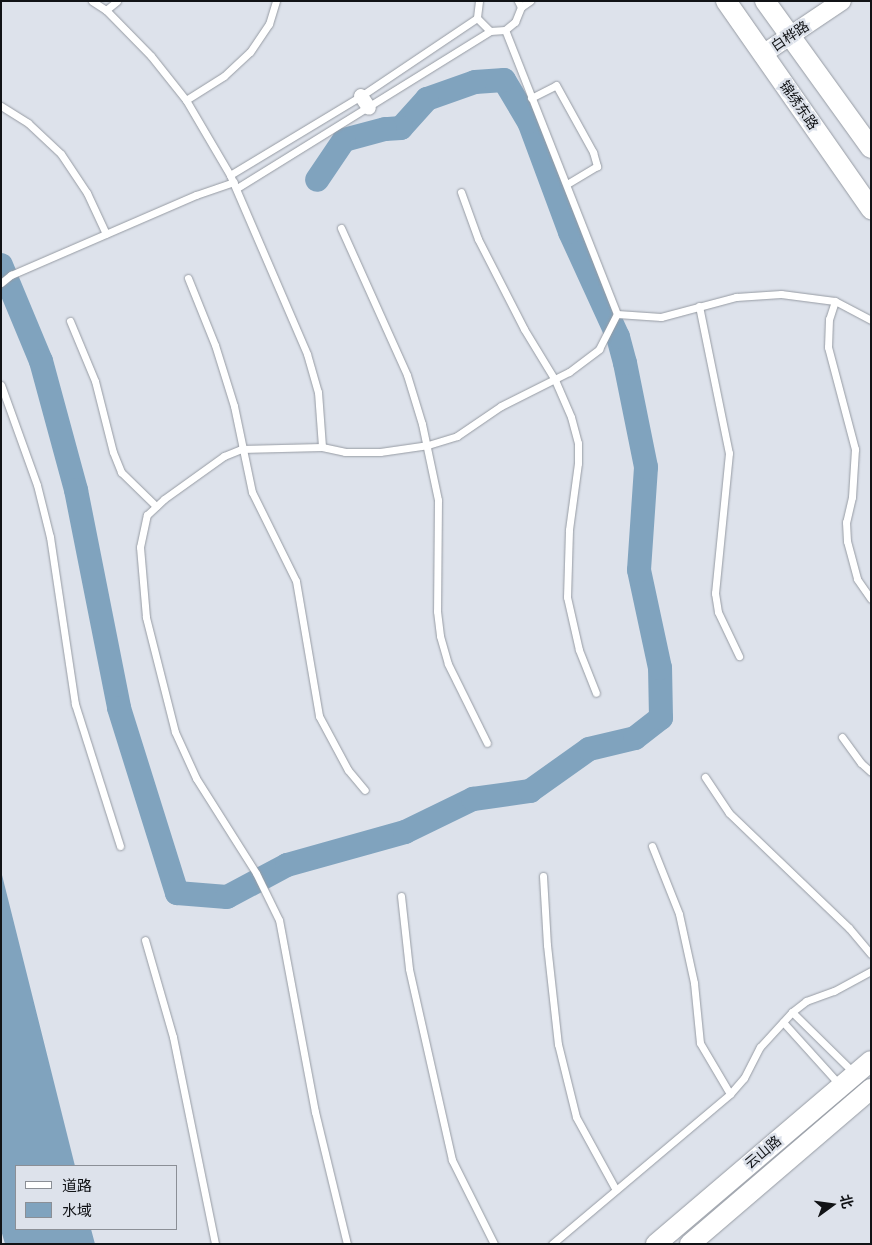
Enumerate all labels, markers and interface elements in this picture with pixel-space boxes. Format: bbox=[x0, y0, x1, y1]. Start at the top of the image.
street label: 白桦路 bbox=[768, 17, 812, 55]
street label: 锦绣东路 bbox=[776, 77, 822, 133]
street label: 云山路 bbox=[742, 1132, 784, 1172]
legend bbox=[15, 1165, 178, 1230]
text: 道路 bbox=[62, 1176, 92, 1195]
north arrow bbox=[807, 1180, 857, 1230]
text: 北 bbox=[836, 1192, 857, 1210]
text: 水域 bbox=[62, 1201, 92, 1220]

